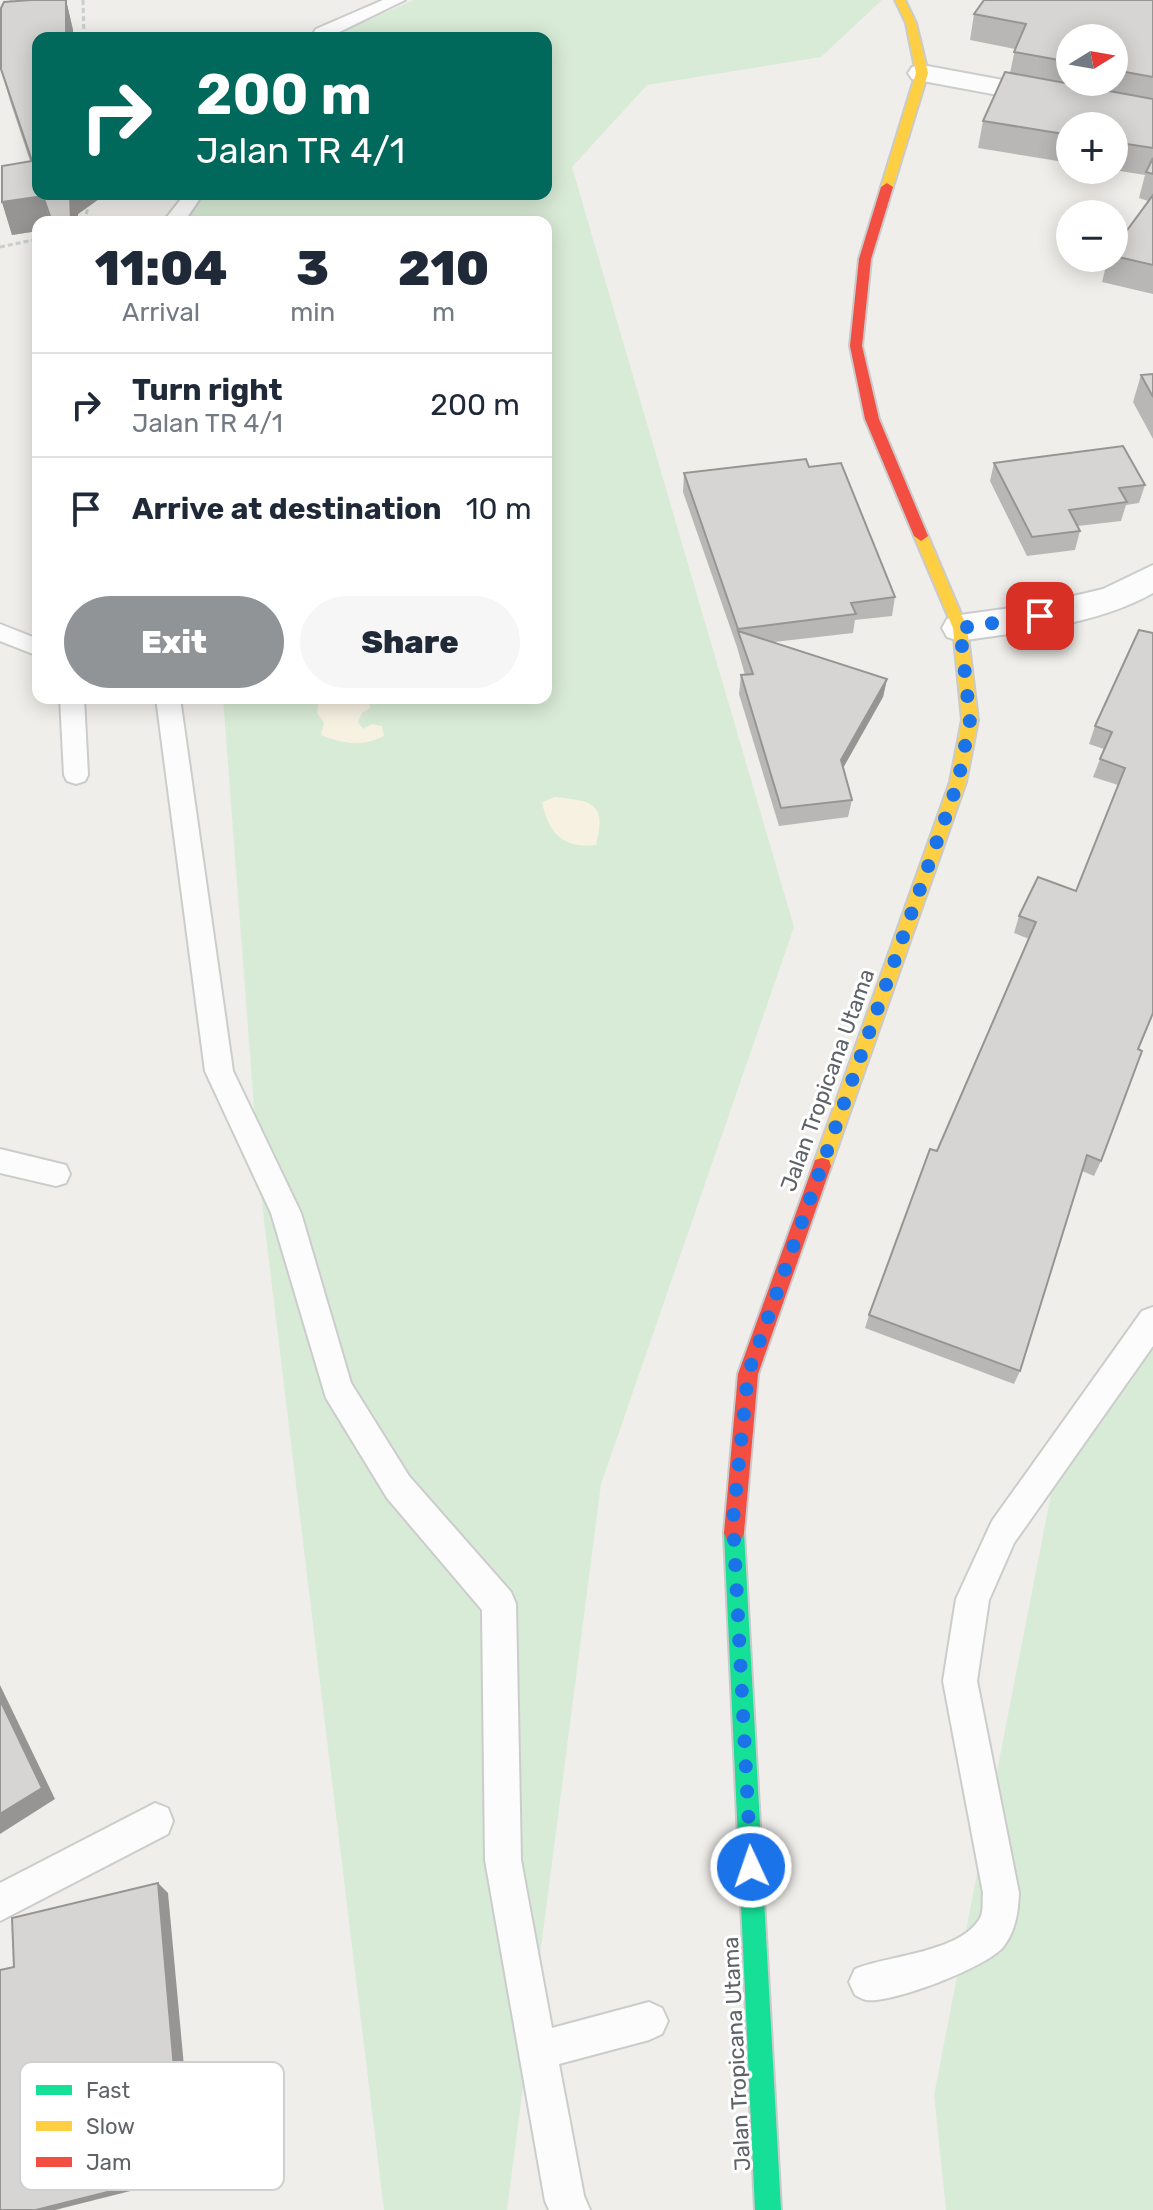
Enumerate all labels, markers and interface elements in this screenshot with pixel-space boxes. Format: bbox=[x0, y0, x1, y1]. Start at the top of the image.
north arrow bbox=[1056, 24, 1128, 96]
map controls bbox=[1056, 24, 1128, 272]
text: 200 m bbox=[196, 62, 372, 128]
icon: right bbox=[64, 64, 168, 168]
button: + bbox=[1056, 112, 1128, 184]
text: Jalan TR 4/1 bbox=[196, 129, 405, 172]
button: − bbox=[1056, 200, 1128, 272]
text: 11:04 bbox=[95, 240, 228, 297]
text: 3 bbox=[296, 240, 329, 297]
text: 210 bbox=[398, 240, 489, 297]
text: Arrival bbox=[122, 297, 200, 328]
text: min bbox=[290, 297, 335, 328]
text: m bbox=[432, 297, 455, 328]
text: Turn right bbox=[132, 372, 283, 408]
icon: right bbox=[64, 383, 108, 427]
text: 200 m bbox=[430, 387, 520, 423]
text: Jalan TR 4/1 bbox=[132, 408, 283, 439]
icon: arrive bbox=[64, 487, 108, 531]
text: Arrive at destination bbox=[132, 491, 442, 527]
text: 10 m bbox=[466, 491, 532, 527]
pin bbox=[1006, 582, 1074, 650]
icon: arrive bbox=[1018, 594, 1062, 638]
button: Exit bbox=[64, 596, 284, 688]
button: Share bbox=[300, 596, 520, 688]
street label: Jalan Tropicana Utama bbox=[775, 965, 880, 1195]
position arrow bbox=[709, 1825, 793, 1909]
street label: Jalan Tropicana Utama bbox=[717, 1936, 756, 2172]
legend bbox=[20, 2062, 284, 2190]
text: Fast bbox=[86, 2077, 131, 2104]
text: Slow bbox=[86, 2113, 135, 2140]
text: Jam bbox=[86, 2149, 132, 2176]

